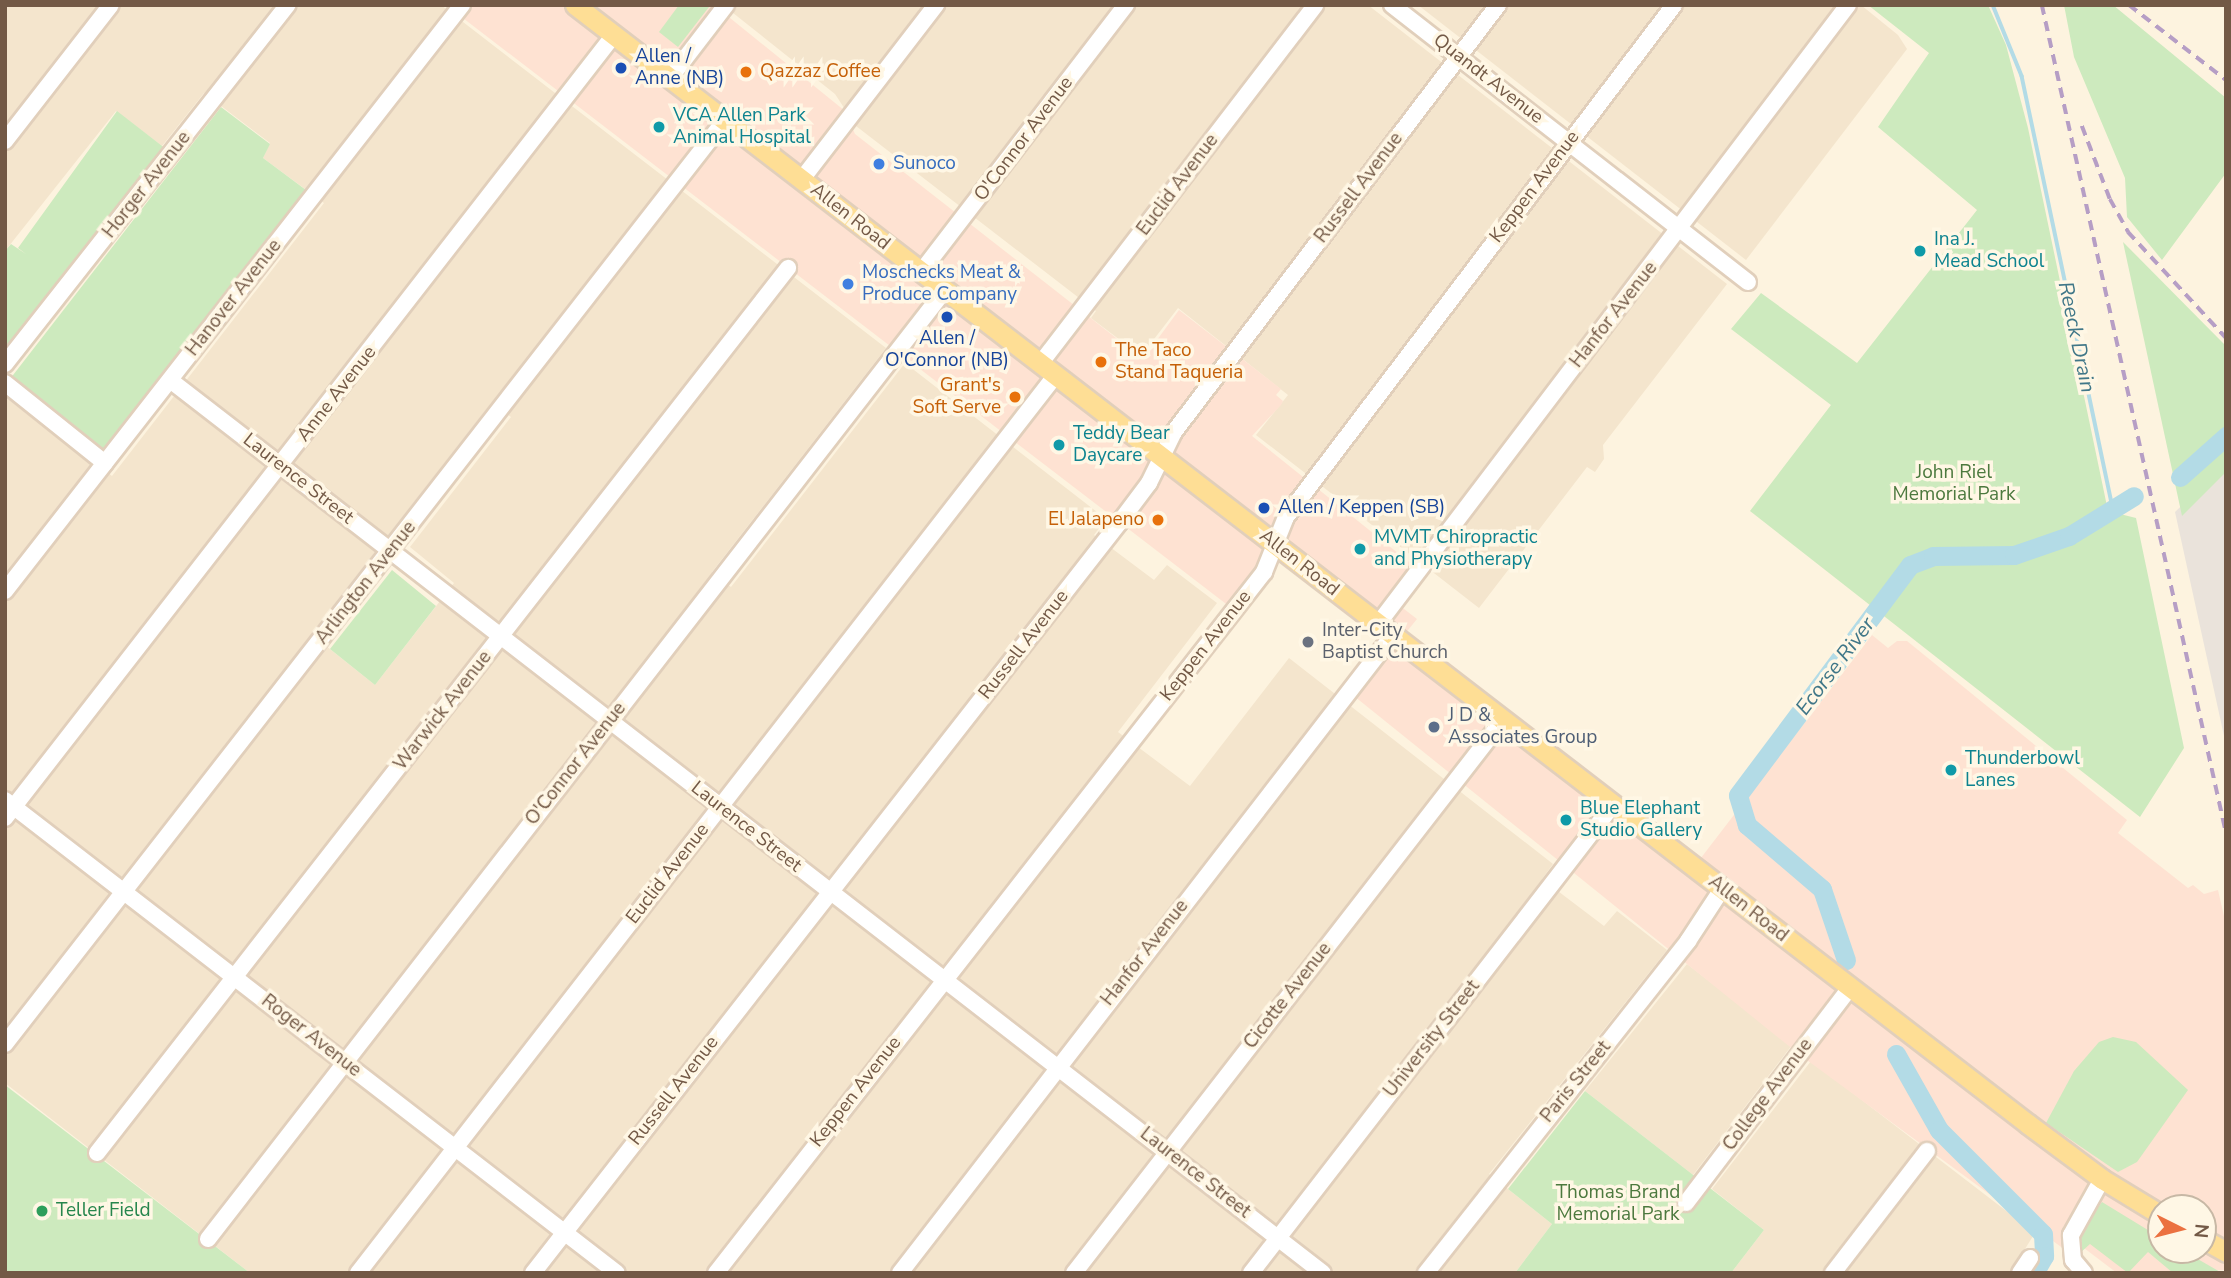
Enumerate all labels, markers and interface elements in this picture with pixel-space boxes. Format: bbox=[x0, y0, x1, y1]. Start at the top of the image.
street label: Quandt Avenue bbox=[1428, 29, 1548, 129]
place label: Allen / Anne (NB) bbox=[635, 46, 724, 90]
marker: Allen / Anne (NB) bbox=[613, 60, 629, 76]
place label: Qazzaz Coffee bbox=[760, 61, 881, 83]
marker: Qazzaz Coffee bbox=[738, 64, 754, 80]
street label: O'Connor Avenue bbox=[970, 72, 1078, 206]
place label: VCA Allen Park Animal Hospital bbox=[673, 105, 811, 149]
marker: VCA Allen Park Animal Hospital bbox=[651, 119, 667, 135]
street label: Keppen Avenue bbox=[1485, 126, 1585, 248]
street label: Horger Avenue bbox=[98, 127, 196, 243]
street label: Russell Avenue bbox=[1310, 128, 1408, 248]
street label: Euclid Avenue bbox=[1132, 130, 1224, 240]
place label: Sunoco bbox=[893, 153, 956, 175]
marker: Sunoco bbox=[871, 156, 887, 172]
street label: Allen Road bbox=[806, 179, 894, 255]
place label: Ina J. Mead School bbox=[1934, 229, 2044, 273]
street label: Hanover Avenue bbox=[181, 235, 287, 361]
marker: Ina J. Mead School bbox=[1912, 243, 1928, 259]
street label: Hanfor Avenue bbox=[1566, 257, 1662, 373]
place label: Moschecks Meat & Produce Company bbox=[862, 262, 1021, 306]
marker: Moschecks Meat & Produce Company bbox=[840, 276, 856, 292]
water label: Reeck Drain bbox=[2053, 279, 2101, 395]
marker: Allen / O'Connor (NB) bbox=[939, 309, 955, 325]
place label: Allen / O'Connor (NB) bbox=[885, 328, 1009, 372]
place label: The Taco Stand Taqueria bbox=[1115, 340, 1243, 384]
street label: Anne Avenue bbox=[293, 342, 381, 446]
marker: The Taco Stand Taqueria bbox=[1093, 354, 1109, 370]
place label: Grant's Soft Serve bbox=[913, 375, 1001, 419]
marker: Grant's Soft Serve bbox=[1007, 389, 1023, 405]
place label: Teddy Bear Daycare bbox=[1073, 423, 1170, 467]
street label: Laurence Street bbox=[238, 429, 358, 529]
marker: Teddy Bear Daycare bbox=[1051, 437, 1067, 453]
park label: John Riel Memorial Park bbox=[1893, 462, 2015, 506]
place label: Allen / Keppen (SB) bbox=[1278, 497, 1445, 519]
marker: Allen / Keppen (SB) bbox=[1256, 500, 1272, 516]
place label: El Jalapeno bbox=[1048, 509, 1144, 531]
marker: El Jalapeno bbox=[1150, 512, 1166, 528]
street label: Arlington Avenue bbox=[311, 517, 421, 649]
street label: Allen Road bbox=[1255, 525, 1343, 601]
place label: MVMT Chiropractic and Physiotherapy bbox=[1374, 527, 1538, 571]
marker: MVMT Chiropractic and Physiotherapy bbox=[1352, 541, 1368, 557]
street label: Russell Avenue bbox=[974, 586, 1074, 704]
street label: Keppen Avenue bbox=[1156, 586, 1256, 706]
water label: Ecorse River bbox=[1790, 612, 1880, 720]
place label: Inter-City Baptist Church bbox=[1322, 620, 1448, 664]
marker: Inter-City Baptist Church bbox=[1300, 634, 1316, 650]
street label: Warwick Avenue bbox=[389, 647, 497, 775]
street label: O'Connor Avenue bbox=[521, 698, 631, 830]
place label: J D & Associates Group bbox=[1448, 705, 1597, 749]
marker: J D & Associates Group bbox=[1426, 719, 1442, 735]
place label: Thunderbowl Lanes bbox=[1965, 748, 2080, 792]
marker: Thunderbowl Lanes bbox=[1943, 762, 1959, 778]
street label: Laurence Street bbox=[686, 777, 806, 877]
place label: Blue Elephant Studio Gallery bbox=[1580, 798, 1702, 842]
marker: Blue Elephant Studio Gallery bbox=[1558, 812, 1574, 828]
street label: Euclid Avenue bbox=[622, 819, 714, 929]
street label: Allen Road bbox=[1704, 871, 1792, 947]
street label: Hanfor Avenue bbox=[1097, 895, 1193, 1011]
street label: Cicotte Avenue bbox=[1239, 938, 1337, 1054]
street label: University Street bbox=[1379, 976, 1485, 1102]
street label: Roger Avenue bbox=[256, 990, 366, 1082]
street label: Russell Avenue bbox=[624, 1032, 724, 1150]
street label: Keppen Avenue bbox=[806, 1032, 906, 1152]
street label: College Avenue bbox=[1718, 1034, 1818, 1156]
street label: Paris Street bbox=[1536, 1036, 1616, 1128]
street label: Laurence Street bbox=[1135, 1123, 1255, 1223]
park label: Thomas Brand Memorial Park bbox=[1556, 1182, 1680, 1226]
north arrow bbox=[2147, 1194, 2217, 1264]
place label: Teller Field bbox=[56, 1200, 151, 1222]
marker: Teller Field bbox=[34, 1203, 50, 1219]
text: N bbox=[2187, 1223, 2215, 1239]

